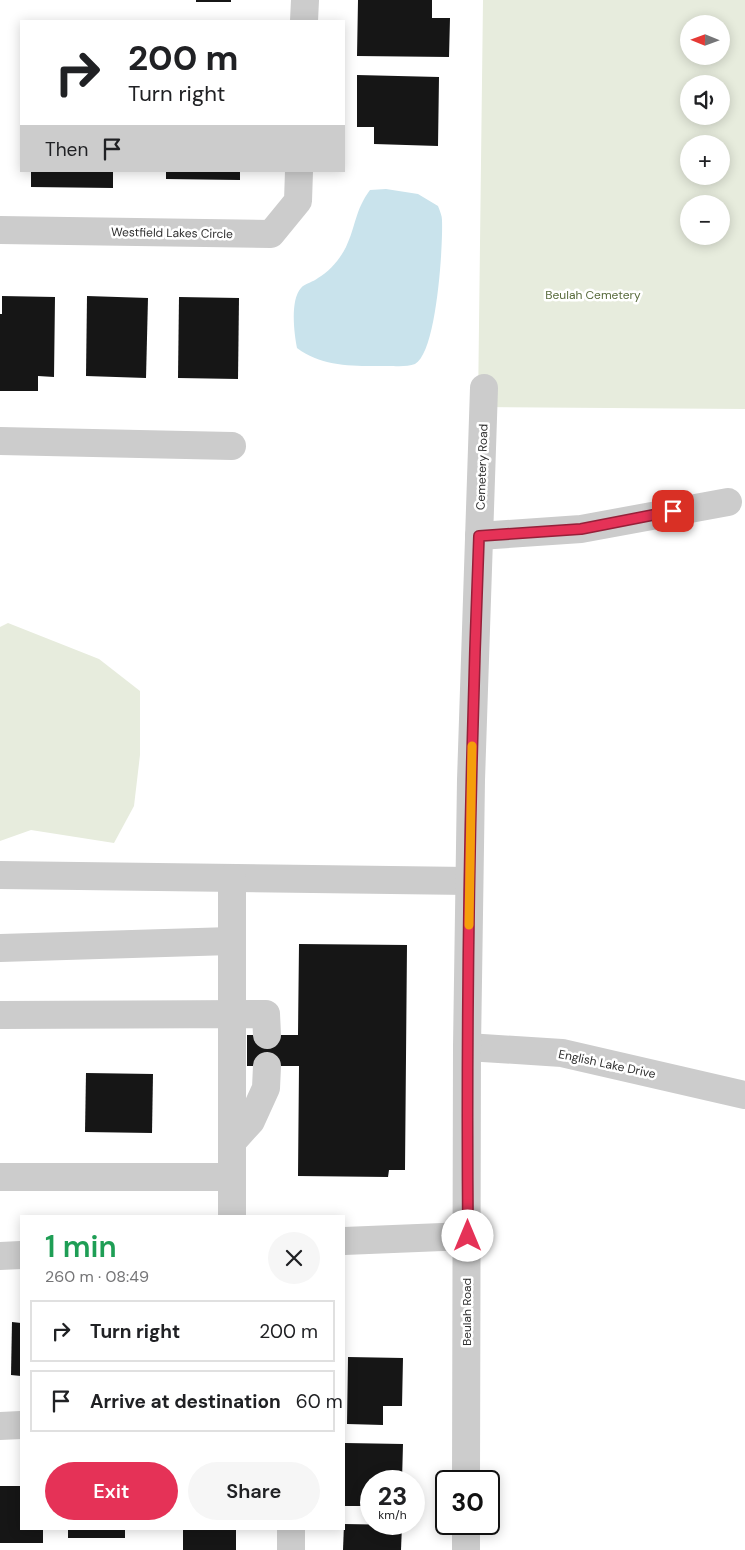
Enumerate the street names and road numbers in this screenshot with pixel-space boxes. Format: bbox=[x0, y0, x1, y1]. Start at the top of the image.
street label: Westfield Lakes Circle bbox=[111, 224, 233, 242]
street label: Cemetery Road bbox=[472, 424, 492, 510]
street label: English Lake Drive bbox=[557, 1046, 657, 1082]
street label: Beulah Road bbox=[459, 1278, 475, 1346]

